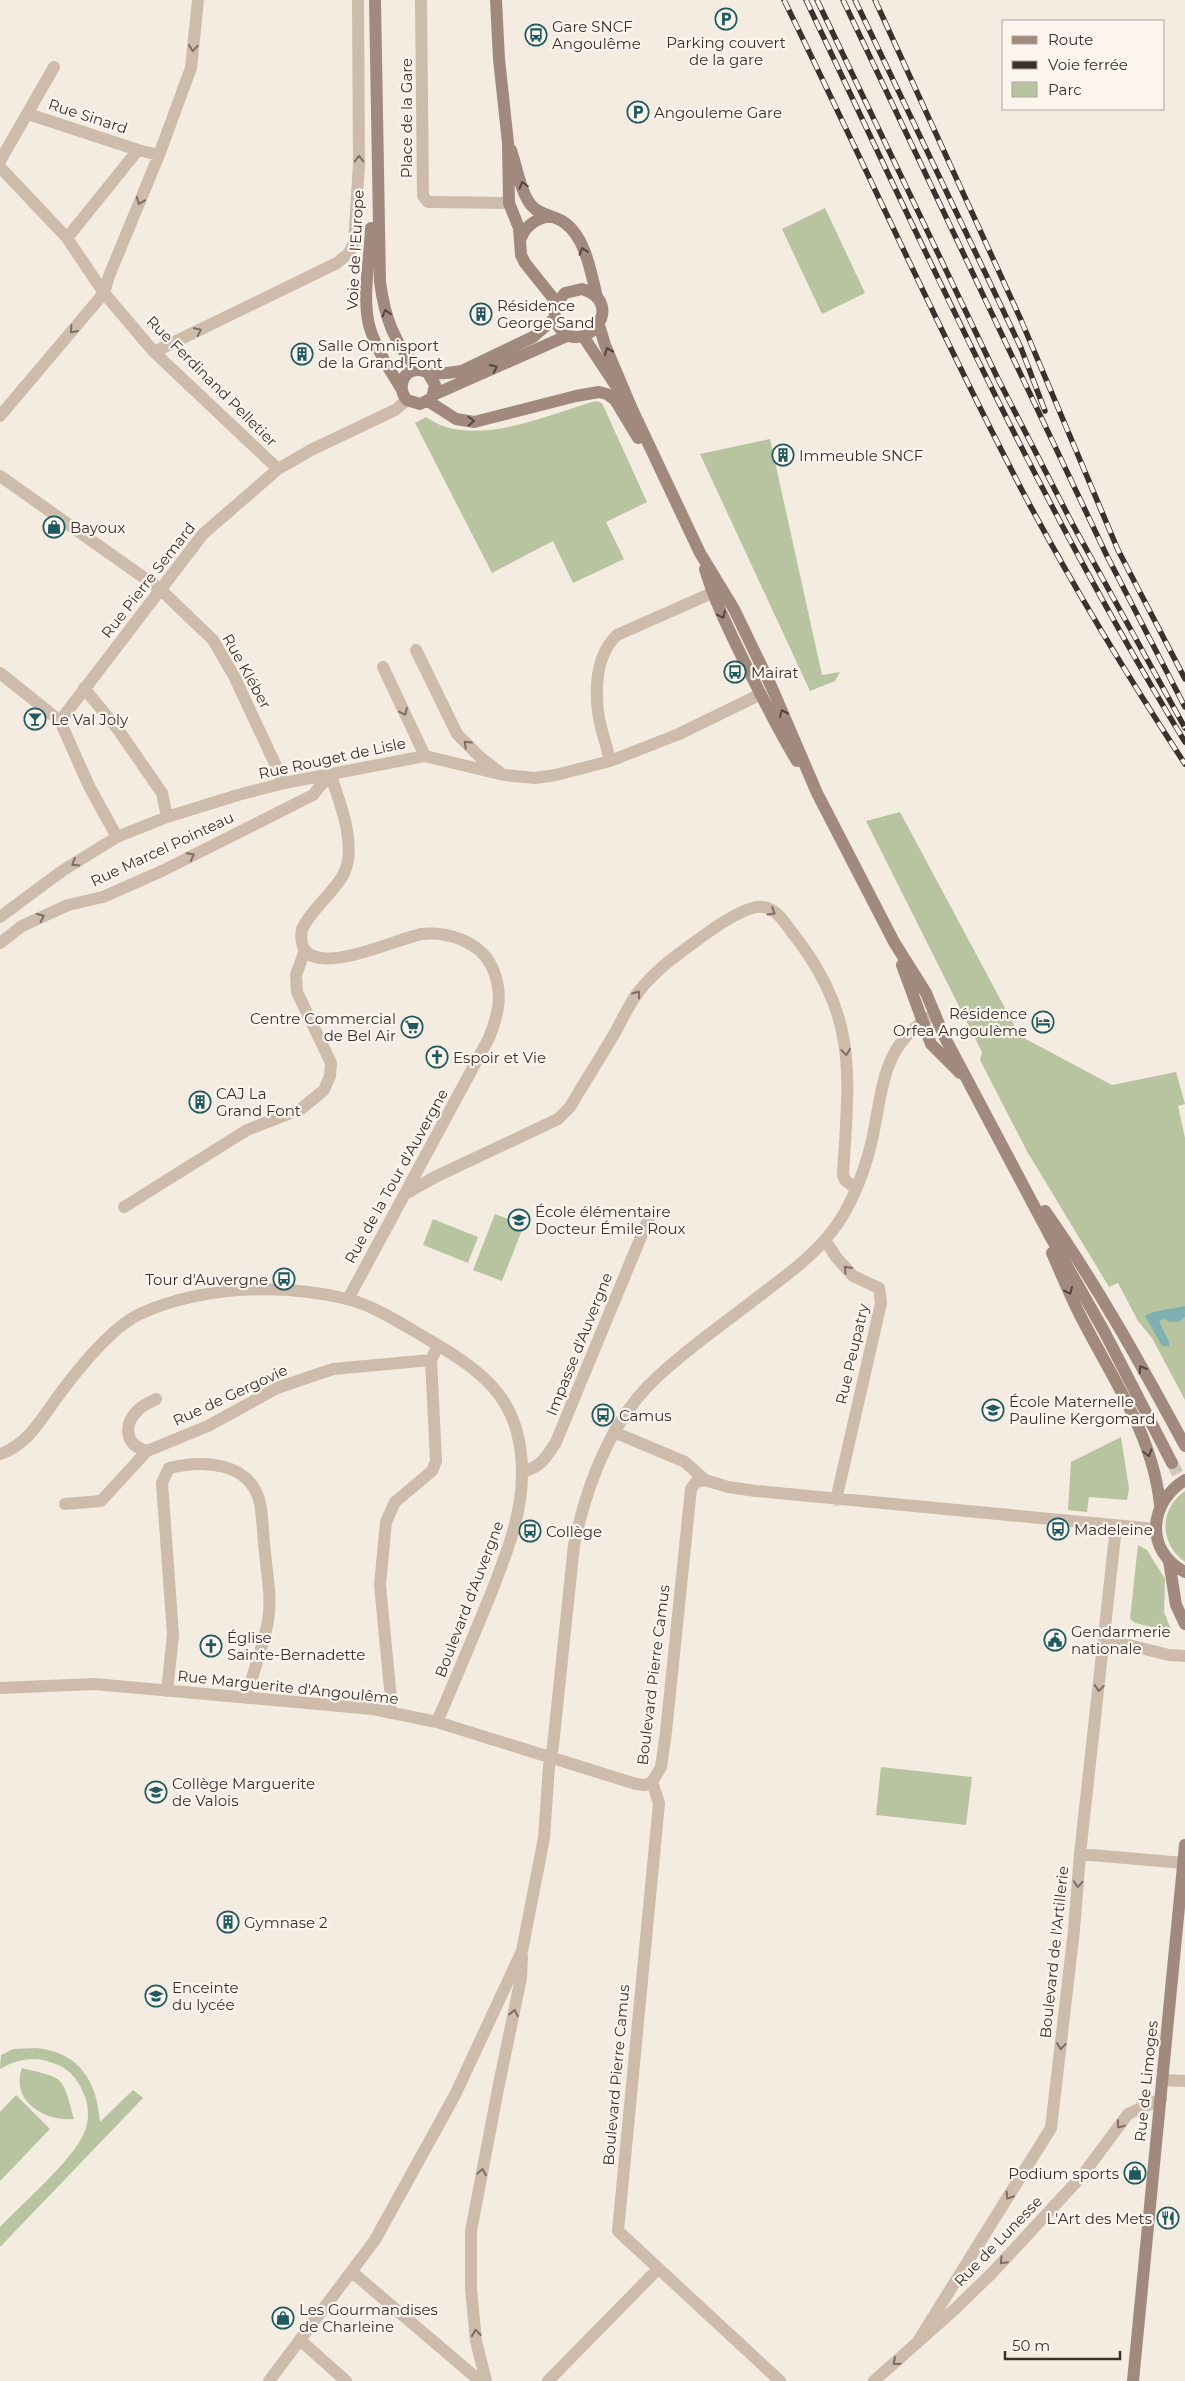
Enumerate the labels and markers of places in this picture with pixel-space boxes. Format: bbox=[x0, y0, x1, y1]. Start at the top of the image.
parking icon: Parking couvert de la gare bbox=[714, 7, 738, 31]
place label: Gare SNCF Angoulême bbox=[552, 17, 641, 53]
bus stop icon: Gare SNCF Angoulême bbox=[524, 23, 548, 47]
place label: Parking couvert de la gare bbox=[666, 33, 786, 69]
parking icon: Angouleme Gare bbox=[626, 100, 650, 124]
place label: Angouleme Gare bbox=[654, 103, 782, 122]
place label: Résidence George Sand bbox=[497, 296, 595, 332]
building icon: Résidence George Sand bbox=[469, 302, 493, 326]
place label: Salle Omnisport de la Grand Font bbox=[318, 336, 443, 372]
building icon: Salle Omnisport de la Grand Font bbox=[290, 342, 314, 366]
building icon: Immeuble SNCF bbox=[771, 443, 795, 467]
place label: Immeuble SNCF bbox=[799, 446, 923, 465]
shop icon: Bayoux bbox=[42, 515, 66, 539]
place label: Bayoux bbox=[70, 518, 125, 537]
bus stop icon: Mairat bbox=[723, 660, 747, 684]
place label: Mairat bbox=[751, 663, 799, 682]
bar icon: Le Val Joly bbox=[23, 707, 47, 731]
place label: Le Val Joly bbox=[51, 710, 129, 729]
place label: Résidence Orfea Angoulème bbox=[893, 1004, 1027, 1040]
place label: Centre Commercial de Bel Air bbox=[250, 1009, 396, 1045]
hotel icon: Résidence Orfea Angoulème bbox=[1031, 1010, 1055, 1034]
supermarket icon: Centre Commercial de Bel Air bbox=[400, 1015, 424, 1039]
church icon: Espoir et Vie bbox=[425, 1045, 449, 1069]
place label: Espoir et Vie bbox=[453, 1048, 546, 1067]
place label: CAJ La Grand Font bbox=[216, 1084, 301, 1120]
building icon: CAJ La Grand Font bbox=[188, 1090, 212, 1114]
place label: École élémentaire Docteur Émile Roux bbox=[535, 1202, 686, 1238]
school or university icon: École élémentaire Docteur Émile Roux bbox=[507, 1208, 531, 1232]
bus stop icon: Tour d'Auvergne bbox=[272, 1267, 296, 1291]
place label: Tour d'Auvergne bbox=[145, 1270, 268, 1289]
place label: École Maternelle Pauline Kergomard bbox=[1009, 1392, 1155, 1428]
school or university icon: École Maternelle Pauline Kergomard bbox=[981, 1398, 1005, 1422]
bus stop icon: Camus bbox=[591, 1403, 615, 1427]
place label: Camus bbox=[619, 1406, 672, 1425]
bus stop icon: Madeleine bbox=[1046, 1517, 1070, 1541]
bus stop icon: Collège bbox=[518, 1519, 542, 1543]
place label: Madeleine bbox=[1074, 1520, 1153, 1539]
place label: Collège bbox=[546, 1522, 602, 1541]
place label: Gendarmerie nationale bbox=[1071, 1622, 1171, 1658]
place label: Église Sainte-Bernadette bbox=[227, 1628, 365, 1664]
public building icon: Gendarmerie nationale bbox=[1043, 1628, 1067, 1652]
church icon: Église Sainte-Bernadette bbox=[199, 1634, 223, 1658]
place label: Collège Marguerite de Valois bbox=[172, 1774, 315, 1810]
school or university icon: Collège Marguerite de Valois bbox=[144, 1780, 168, 1804]
building icon: Gymnase 2 bbox=[216, 1910, 240, 1934]
place label: Gymnase 2 bbox=[244, 1913, 327, 1932]
place label: Enceinte du lycée bbox=[172, 1978, 239, 2014]
school or university icon: Enceinte du lycée bbox=[144, 1984, 168, 2008]
shop icon: Podium sports bbox=[1123, 2161, 1147, 2185]
place label: Podium sports bbox=[1008, 2164, 1119, 2183]
restaurant icon: L'Art des Mets bbox=[1156, 2206, 1180, 2230]
place label: L'Art des Mets bbox=[1047, 2209, 1152, 2228]
place label: Les Gourmandises de Charleine bbox=[299, 2300, 438, 2336]
shop icon: Les Gourmandises de Charleine bbox=[271, 2306, 295, 2330]

